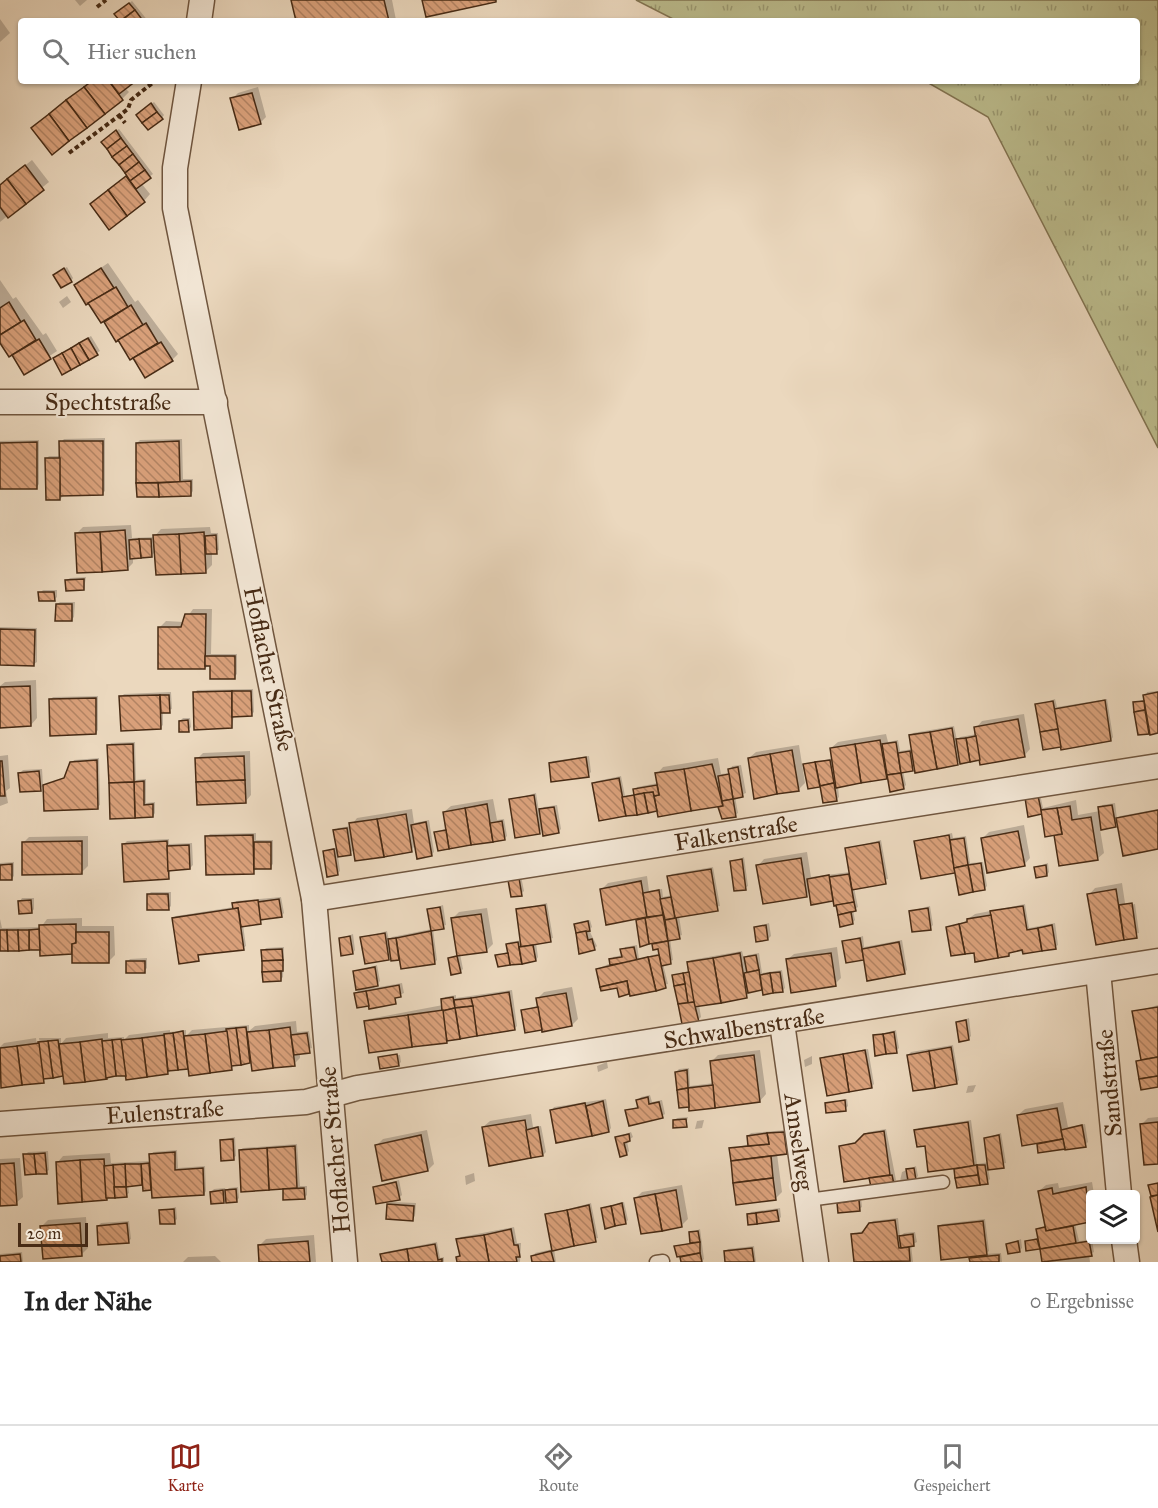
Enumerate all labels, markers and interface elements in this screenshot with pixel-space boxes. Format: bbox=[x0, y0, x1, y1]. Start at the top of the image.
search box bbox=[18, 18, 1140, 84]
icon: search bbox=[39, 35, 72, 68]
text: Hier suchen bbox=[87, 38, 196, 65]
street label: Spechtstraße bbox=[45, 387, 171, 417]
street label: Hoflacher Straße bbox=[237, 584, 301, 754]
street label: Falkenstraße bbox=[672, 808, 800, 858]
street label: Schwalbenstraße bbox=[661, 1000, 827, 1056]
street label: Sandstraße bbox=[1089, 1028, 1129, 1138]
street label: Hoflacher Straße bbox=[313, 1065, 357, 1235]
street label: Amselweg bbox=[777, 1090, 821, 1193]
street label: Eulenstraße bbox=[105, 1093, 225, 1131]
map controls bbox=[1086, 1190, 1140, 1244]
button: layers bbox=[1086, 1190, 1140, 1244]
scale bar bbox=[18, 1220, 88, 1248]
text: 20 m bbox=[27, 1224, 61, 1243]
text: In der Nähe bbox=[24, 1285, 152, 1317]
text: 0 Ergebnisse bbox=[1030, 1289, 1134, 1313]
tab: Karte bbox=[167, 1440, 204, 1495]
tab: Route bbox=[539, 1440, 579, 1495]
tab: Gespeichert bbox=[913, 1440, 991, 1495]

